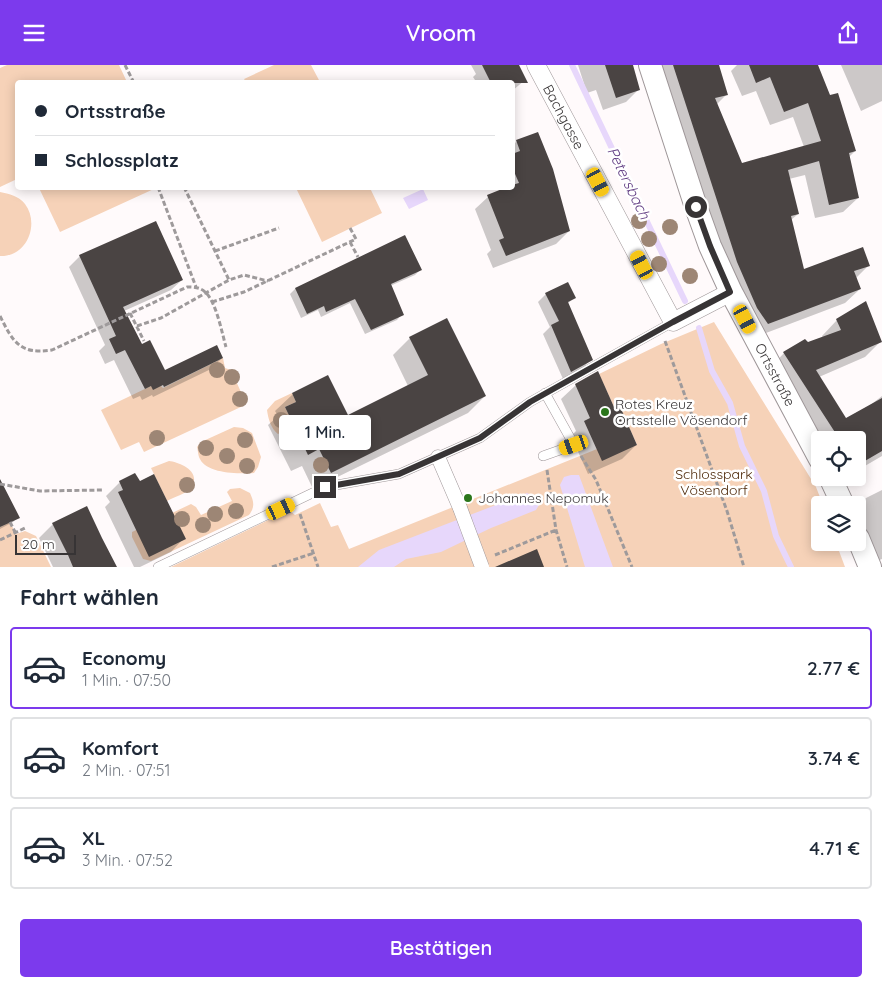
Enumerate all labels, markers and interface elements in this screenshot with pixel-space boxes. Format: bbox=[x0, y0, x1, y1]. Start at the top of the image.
icon: menu bbox=[20, 19, 48, 47]
text: Vroom bbox=[406, 19, 476, 47]
icon: share bbox=[834, 19, 862, 47]
street label: Bachgasse bbox=[539, 81, 588, 153]
text: Ortsstraße bbox=[65, 99, 166, 123]
water label: Petersbach bbox=[603, 144, 655, 223]
text: Schlossplatz bbox=[65, 148, 178, 172]
car bbox=[584, 165, 611, 199]
route start bbox=[685, 196, 707, 218]
car bbox=[628, 248, 655, 282]
car bbox=[731, 302, 758, 336]
street label: Ortsstraße bbox=[751, 340, 799, 410]
place label: Rotes Kreuz Ortsstelle Vösendorf bbox=[615, 395, 748, 429]
marker: Rotes Kreuz Ortsstelle Vösendorf bbox=[599, 406, 611, 418]
callout: 1 Min. bbox=[279, 415, 371, 449]
text: 1 Min. bbox=[305, 422, 345, 442]
map controls bbox=[811, 431, 866, 551]
button: locate bbox=[811, 431, 866, 486]
car bbox=[557, 433, 590, 457]
park label: Schlosspark Vösendorf bbox=[675, 465, 753, 499]
route end bbox=[314, 476, 336, 498]
place label: Johannes Nepomuk bbox=[478, 489, 609, 507]
marker: Johannes Nepomuk bbox=[462, 492, 474, 504]
car bbox=[264, 496, 297, 522]
button: layers bbox=[811, 496, 866, 551]
scale bar bbox=[15, 532, 76, 555]
text: 20 m bbox=[22, 535, 55, 553]
text: Fahrt wählen bbox=[20, 583, 159, 611]
icon: car bbox=[22, 646, 67, 691]
text: Economy bbox=[82, 646, 166, 670]
text: 2.77 € bbox=[807, 656, 860, 680]
text: 1 Min. · 07:50 bbox=[82, 670, 171, 690]
icon: car bbox=[22, 736, 67, 781]
text: Komfort bbox=[82, 736, 159, 760]
text: 3.74 € bbox=[808, 746, 860, 770]
text: 2 Min. · 07:51 bbox=[82, 760, 170, 780]
icon: car bbox=[22, 826, 67, 871]
text: XL bbox=[82, 826, 105, 850]
text: 4.71 € bbox=[809, 836, 860, 860]
text: 3 Min. · 07:52 bbox=[82, 850, 173, 870]
button: Bestätigen bbox=[20, 919, 862, 977]

